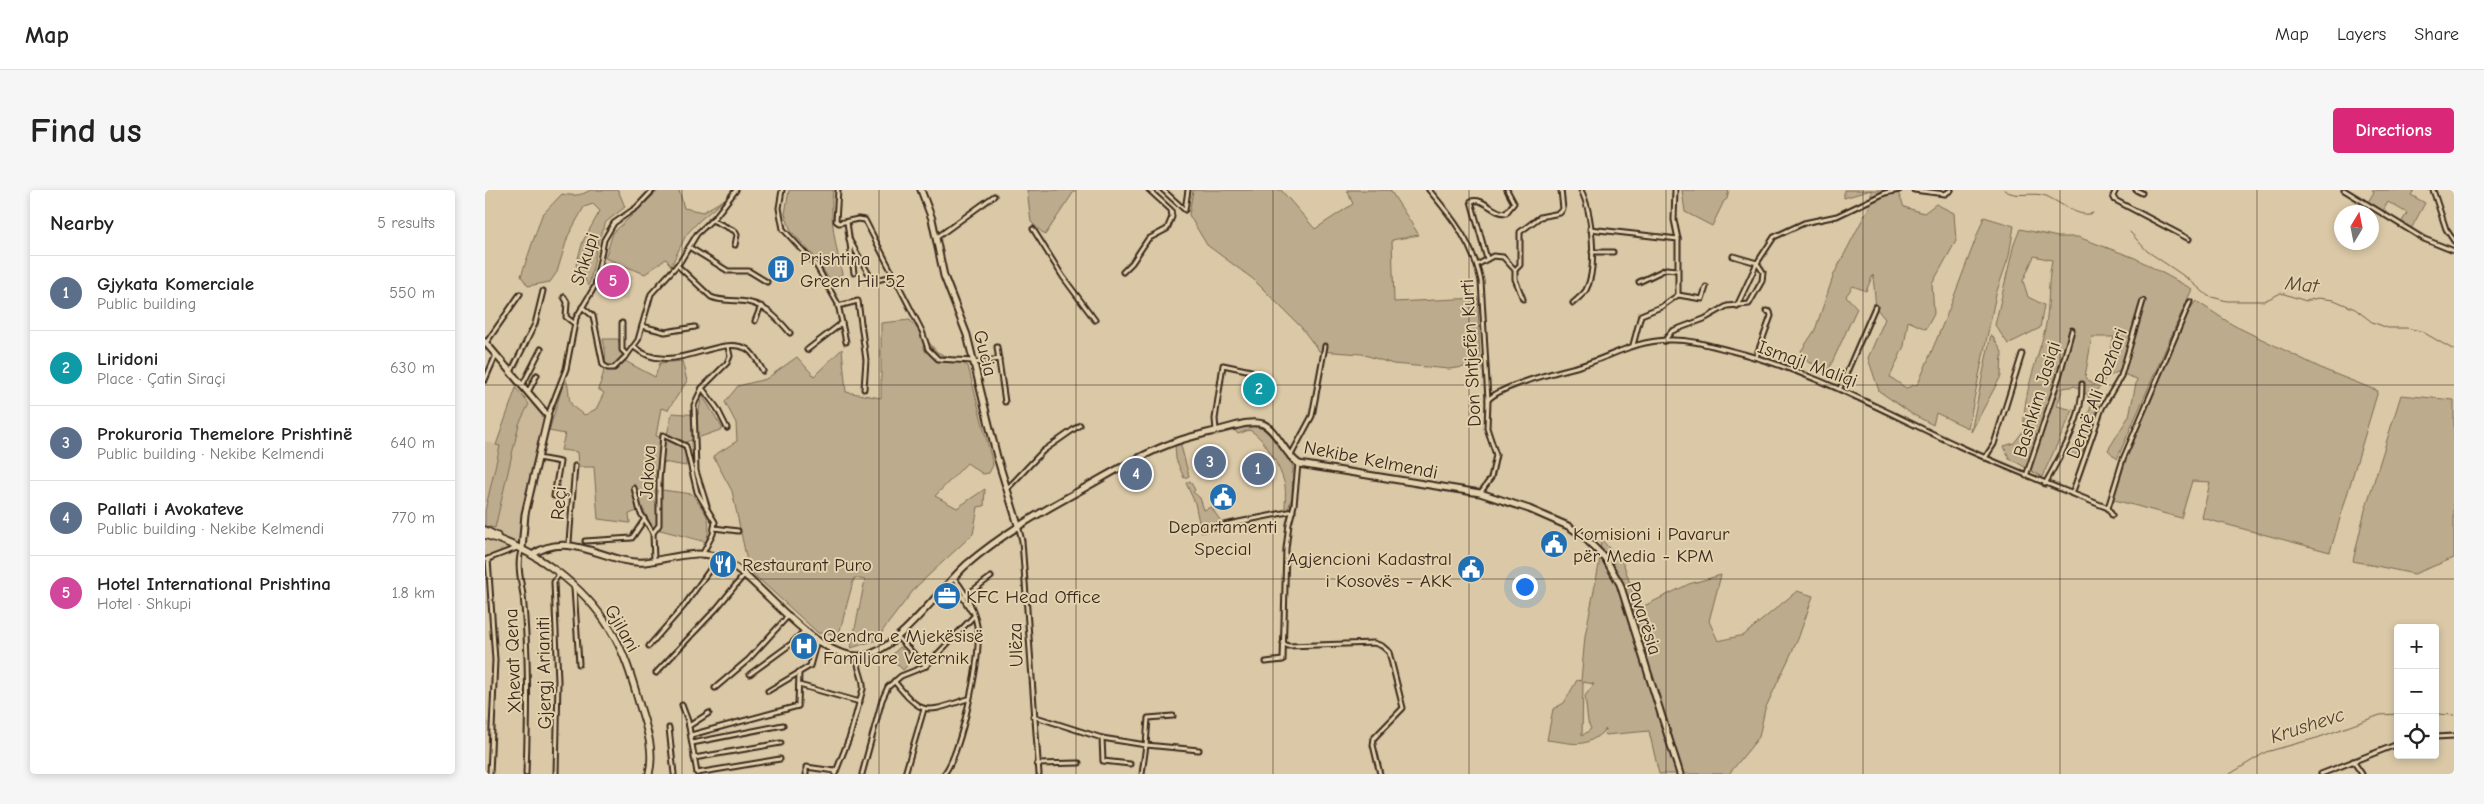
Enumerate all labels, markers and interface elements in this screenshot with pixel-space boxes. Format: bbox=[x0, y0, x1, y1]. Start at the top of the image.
text: Map bbox=[25, 21, 69, 49]
text: Map bbox=[2275, 24, 2309, 45]
text: Layers bbox=[2337, 24, 2386, 45]
text: Share bbox=[2414, 24, 2459, 45]
button: Directions bbox=[2333, 108, 2454, 153]
text: Find us bbox=[30, 110, 142, 151]
north arrow bbox=[2334, 205, 2379, 250]
text: Nearby bbox=[50, 211, 114, 235]
text: 5 results bbox=[377, 214, 435, 232]
street label: Shkupi bbox=[566, 230, 604, 288]
place label: Prishtina Green Hil 52 bbox=[800, 248, 905, 292]
building icon: Prishtina Green Hil 52 bbox=[766, 254, 796, 284]
pin: 5 bbox=[597, 262, 629, 300]
water label: Mat bbox=[2283, 271, 2321, 298]
text: Gjykata Komerciale bbox=[97, 273, 254, 295]
street label: Don Shtjefën Kurti bbox=[1456, 279, 1486, 427]
text: 1 bbox=[63, 284, 69, 302]
text: 550 m bbox=[389, 284, 435, 302]
text: Public building bbox=[97, 295, 196, 313]
street label: Demë Ali Pozhari bbox=[2062, 325, 2132, 462]
street label: Gucia bbox=[969, 328, 1001, 379]
street label: Ismajl Maliqi bbox=[1755, 336, 1860, 392]
street label: Bashkim Jasiqi bbox=[2009, 339, 2065, 460]
text: Liridoni bbox=[97, 348, 158, 370]
text: 2 bbox=[62, 359, 70, 377]
text: 630 m bbox=[390, 359, 435, 377]
text: Place · Çatin Siraçi bbox=[97, 370, 226, 388]
pin: 2 bbox=[1243, 370, 1275, 408]
text: Prokuroria Themelore Prishtinë bbox=[97, 423, 352, 445]
text: 3 bbox=[62, 434, 70, 452]
text: 640 m bbox=[390, 434, 435, 452]
street label: Nekibe Kelmendi bbox=[1302, 436, 1440, 484]
pin: 3 bbox=[1194, 443, 1226, 481]
street label: Jakova bbox=[636, 444, 660, 500]
text: Public building · Nekibe Kelmendi bbox=[97, 445, 324, 463]
pin: 1 bbox=[1242, 450, 1274, 488]
pin: 4 bbox=[1120, 455, 1152, 493]
public building icon: Departamenti Special bbox=[1208, 482, 1238, 512]
street label: Reçi bbox=[547, 485, 571, 521]
text: Pallati i Avokateve bbox=[97, 498, 244, 520]
text: 4 bbox=[62, 509, 70, 527]
text: 770 m bbox=[392, 509, 435, 527]
place label: Departamenti Special bbox=[1168, 516, 1278, 560]
text: Public building · Nekibe Kelmendi bbox=[97, 520, 324, 538]
place label: Komisioni i Pavarur për Media - KPM bbox=[1573, 523, 1730, 567]
public building icon: Komisioni i Pavarur për Media - KPM bbox=[1539, 529, 1569, 559]
place label: Agjencioni Kadastral i Kosovës - AKK bbox=[1287, 548, 1452, 592]
restaurant icon: Restaurant Puro bbox=[708, 549, 738, 579]
place label: Restaurant Puro bbox=[742, 554, 872, 576]
public building icon: Agjencioni Kadastral i Kosovës - AKK bbox=[1456, 554, 1486, 584]
text: Hotel International Prishtina bbox=[97, 573, 331, 595]
your location bbox=[1512, 574, 1538, 600]
street label: Pavarësia bbox=[1622, 579, 1666, 658]
office icon: KFC Head Office bbox=[932, 581, 962, 611]
text: 5 bbox=[62, 584, 70, 602]
text: 1.8 km bbox=[392, 584, 435, 602]
place label: KFC Head Office bbox=[966, 586, 1100, 608]
text: Hotel · Shkupi bbox=[97, 595, 191, 613]
street label: Gjilani bbox=[600, 601, 644, 656]
street label: Xhevat Qena bbox=[500, 608, 526, 714]
street label: Gjergj Arianiti bbox=[532, 616, 556, 730]
street label: Ulëza bbox=[1004, 622, 1028, 668]
map controls bbox=[2394, 624, 2439, 759]
button: + bbox=[2394, 624, 2439, 669]
place label: Qendra e Mjekësisë Familjare Veternik bbox=[823, 625, 984, 669]
hospital icon: Qendra e Mjekësisë Familjare Veternik bbox=[789, 631, 819, 661]
button: − bbox=[2394, 669, 2439, 714]
water label: Krushevc bbox=[2267, 703, 2348, 748]
button: locate bbox=[2394, 714, 2439, 759]

